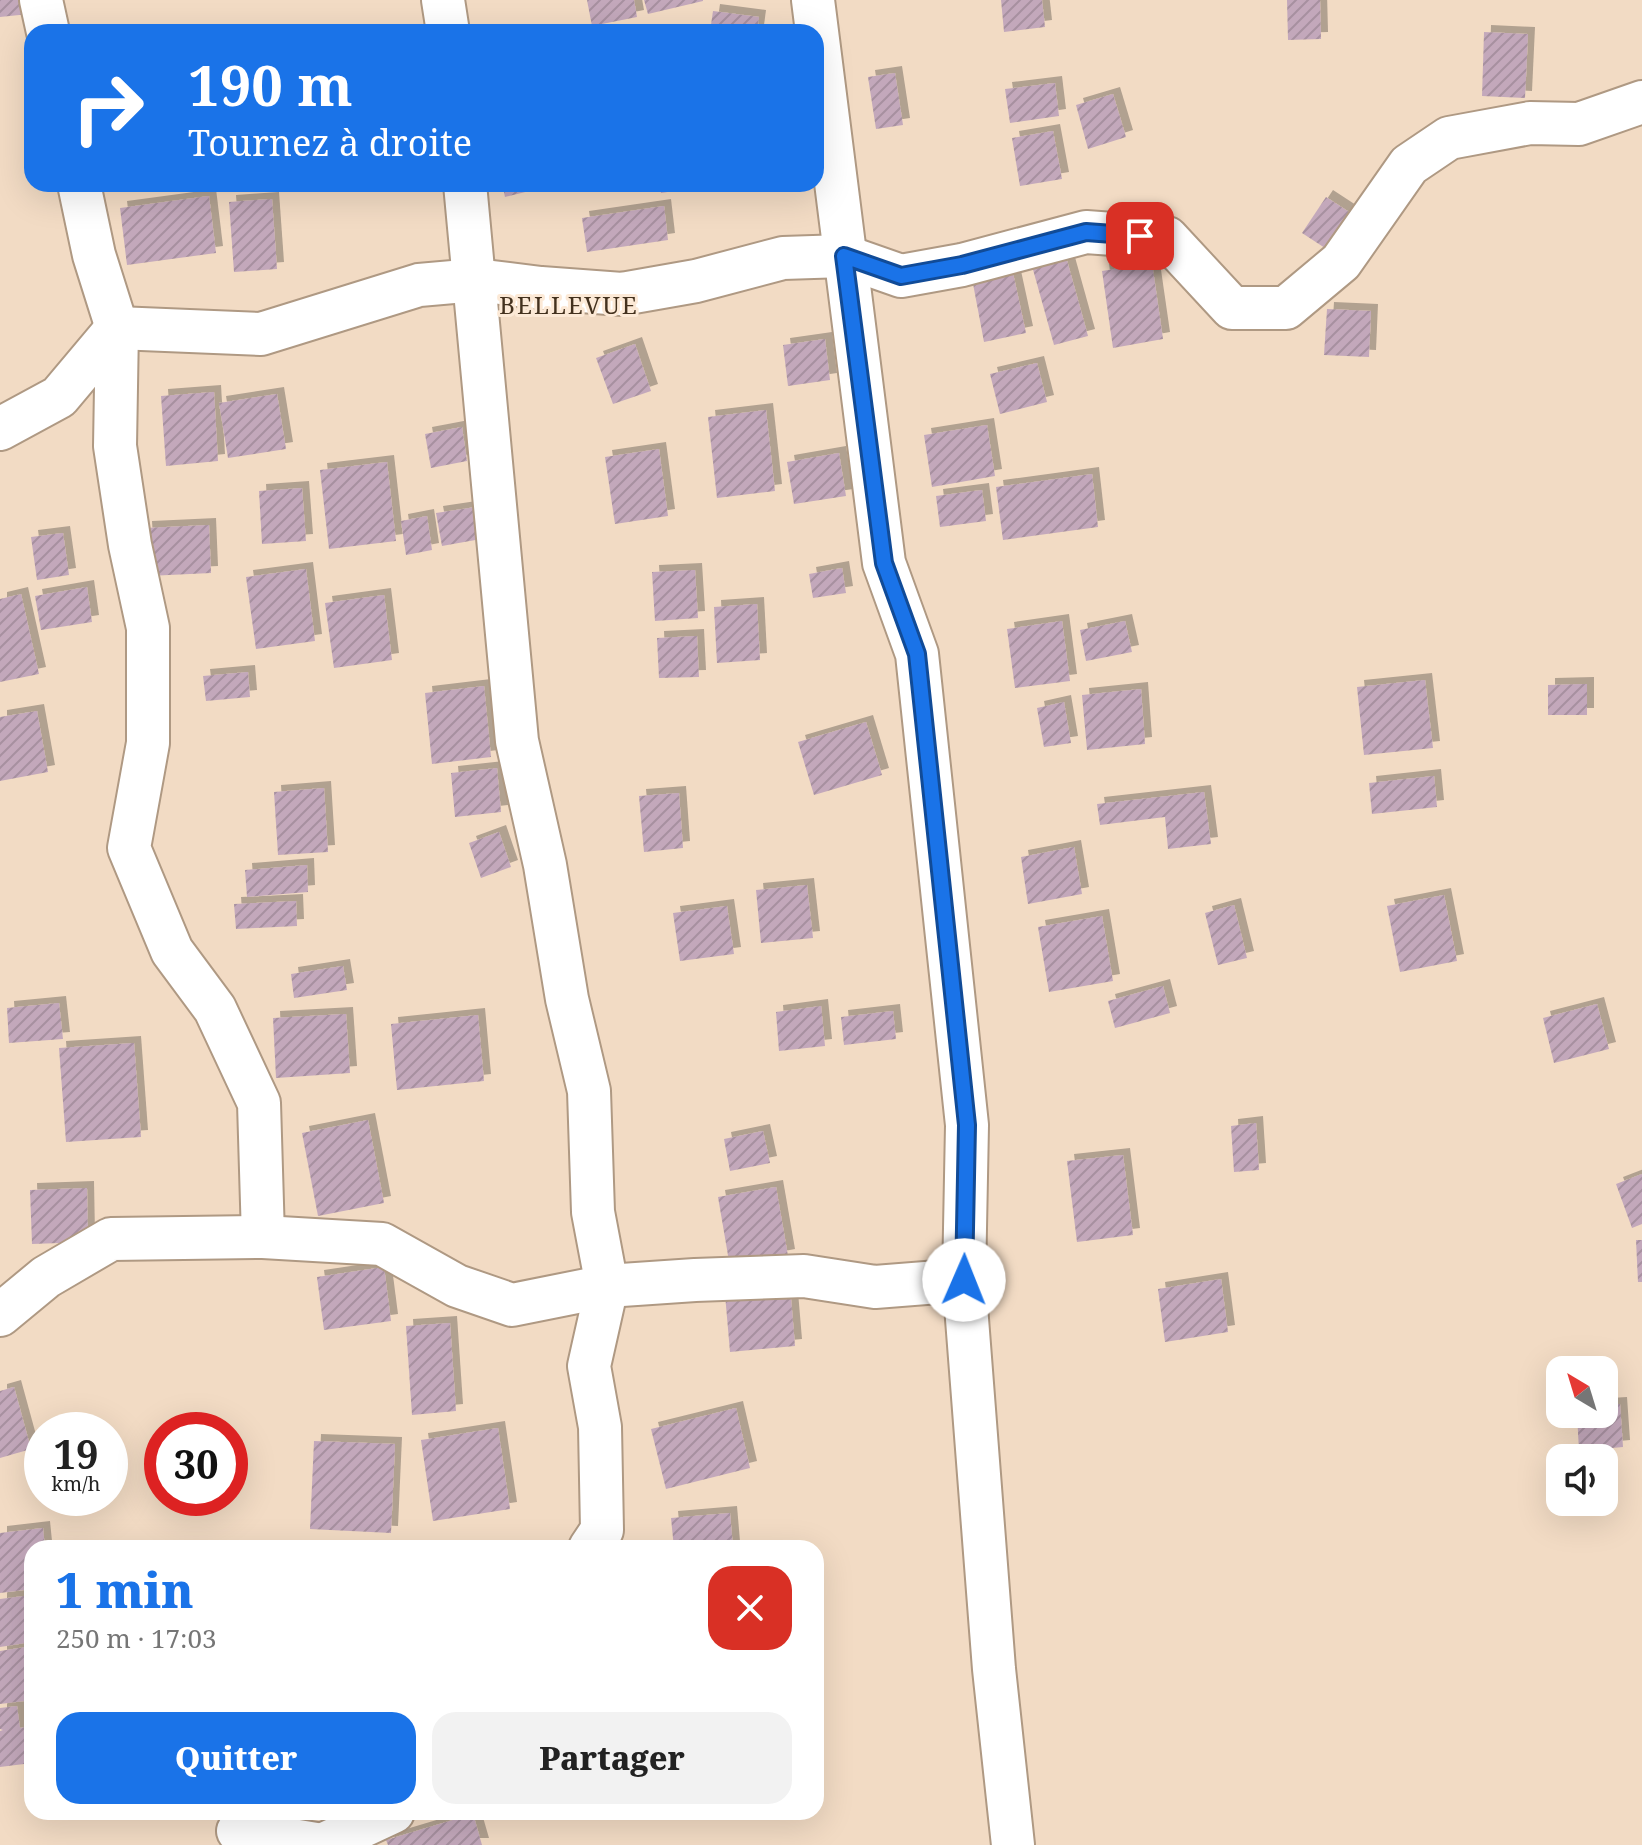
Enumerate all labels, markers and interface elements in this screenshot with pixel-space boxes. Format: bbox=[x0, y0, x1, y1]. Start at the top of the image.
text: 190 m bbox=[188, 46, 353, 122]
icon: right bbox=[56, 56, 160, 160]
text: Tournez à droite bbox=[188, 118, 472, 167]
pin bbox=[1106, 202, 1174, 270]
icon: arrive bbox=[1118, 214, 1162, 258]
district label: BELLEVUE bbox=[499, 288, 639, 321]
position arrow bbox=[922, 1238, 1006, 1322]
north arrow bbox=[1546, 1356, 1618, 1428]
map controls bbox=[1546, 1356, 1618, 1516]
speed limit sign: 30 bbox=[144, 1412, 248, 1516]
text: 19 bbox=[53, 1426, 99, 1481]
button: sound bbox=[1546, 1444, 1618, 1516]
text: km/h bbox=[51, 1470, 101, 1497]
text: 1 min bbox=[56, 1557, 194, 1622]
button: close bbox=[708, 1566, 792, 1650]
text: 250 m · 17:03 bbox=[56, 1620, 217, 1656]
button: Quitter bbox=[56, 1712, 416, 1804]
button: Partager bbox=[432, 1712, 792, 1804]

